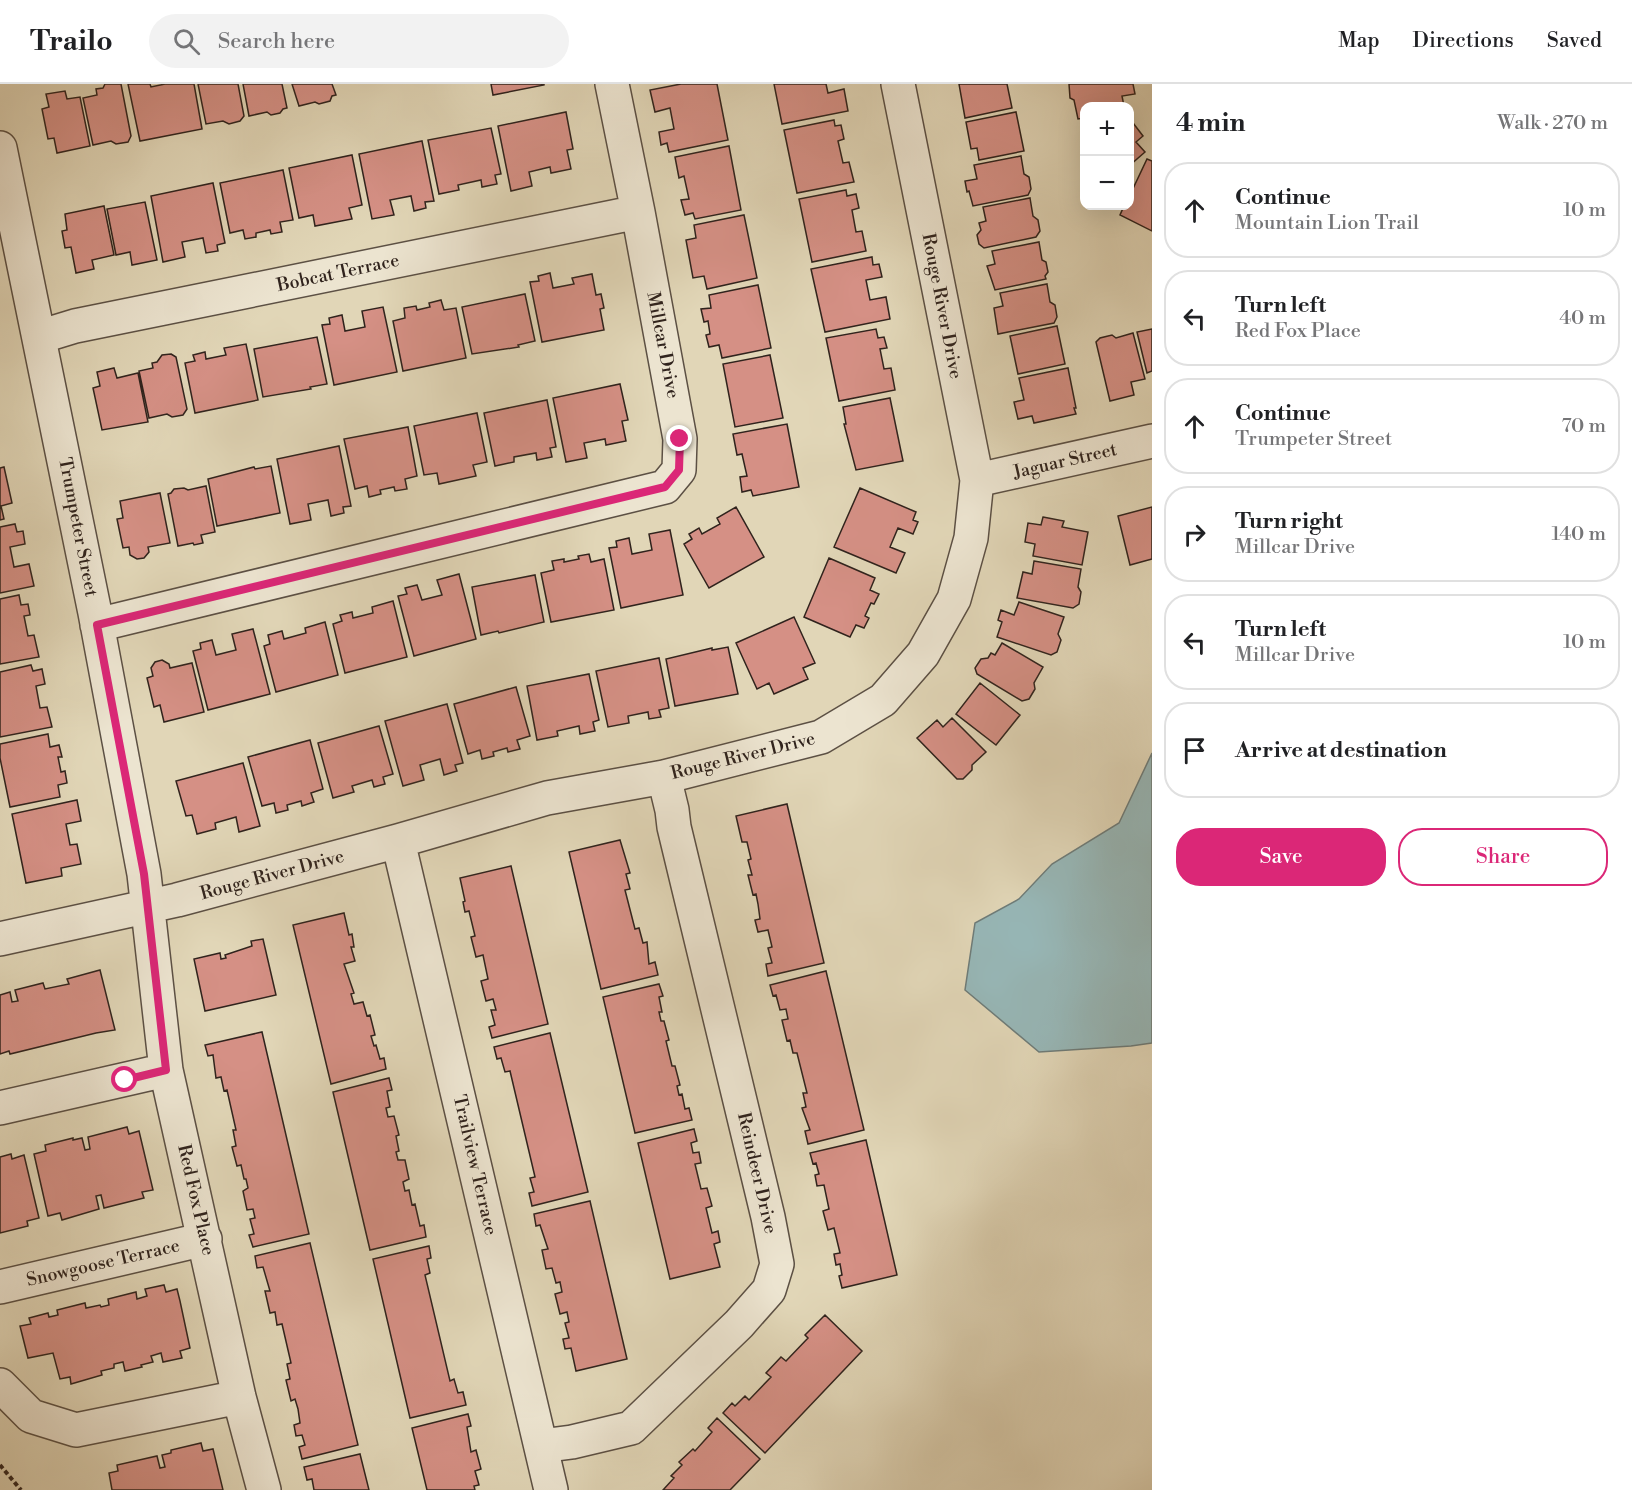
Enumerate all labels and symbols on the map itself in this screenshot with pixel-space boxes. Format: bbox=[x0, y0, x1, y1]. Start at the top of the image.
street label: Rouge River Drive bbox=[917, 231, 967, 381]
street label: Bobcat Terrace bbox=[274, 249, 401, 297]
street label: Millcar Drive bbox=[641, 290, 685, 400]
route end bbox=[666, 425, 692, 451]
street label: Jaguar Street bbox=[1010, 438, 1120, 484]
street label: Trumpeter Street bbox=[53, 455, 103, 599]
street label: Rouge River Drive bbox=[668, 727, 818, 785]
street label: Rouge River Drive bbox=[198, 845, 346, 905]
route start bbox=[111, 1066, 137, 1092]
street label: Trailview Terrace bbox=[448, 1093, 502, 1237]
street label: Reindeer Drive bbox=[732, 1110, 782, 1236]
street label: Red Fox Place bbox=[172, 1142, 220, 1258]
street label: Snowgoose Terrace bbox=[24, 1234, 182, 1292]

